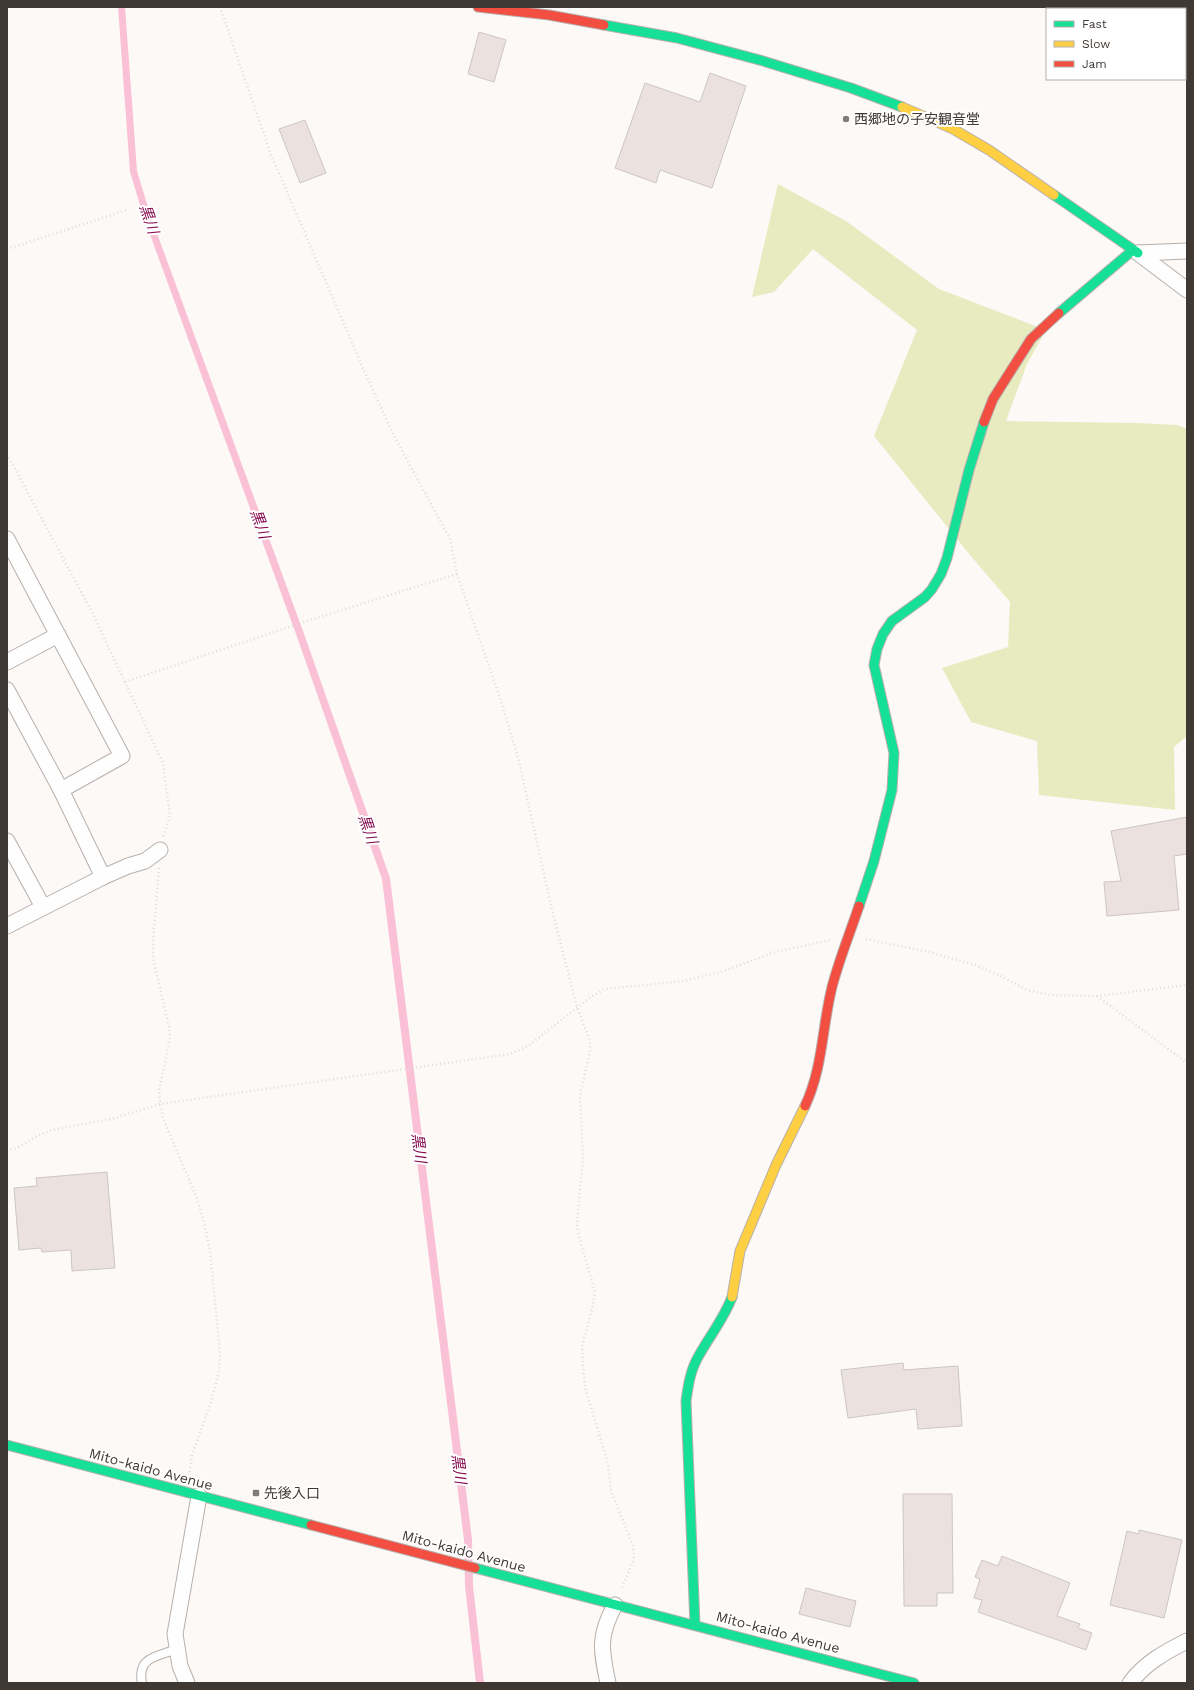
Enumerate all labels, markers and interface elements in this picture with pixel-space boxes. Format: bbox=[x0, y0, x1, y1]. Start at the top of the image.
legend bbox=[1046, 8, 1186, 80]
text: Fast bbox=[1082, 17, 1107, 31]
text: Slow bbox=[1082, 37, 1110, 51]
text: Jam bbox=[1082, 57, 1107, 71]
place label: 西郷地の子安観音堂 bbox=[854, 111, 980, 127]
marker: 西郷地の子安観音堂 bbox=[841, 114, 851, 124]
water label: 黒川 bbox=[136, 202, 163, 238]
water label: 黒川 bbox=[246, 507, 274, 543]
water label: 黒川 bbox=[355, 812, 382, 848]
water label: 黒川 bbox=[408, 1132, 430, 1166]
street label: Mito-kaido Avenue bbox=[87, 1445, 215, 1493]
water label: 黒川 bbox=[448, 1453, 470, 1487]
place label: 先後入口 bbox=[264, 1485, 320, 1501]
marker: 先後入口 bbox=[251, 1488, 261, 1498]
street label: Mito-kaido Avenue bbox=[400, 1527, 528, 1575]
street label: Mito-kaido Avenue bbox=[714, 1608, 842, 1656]

